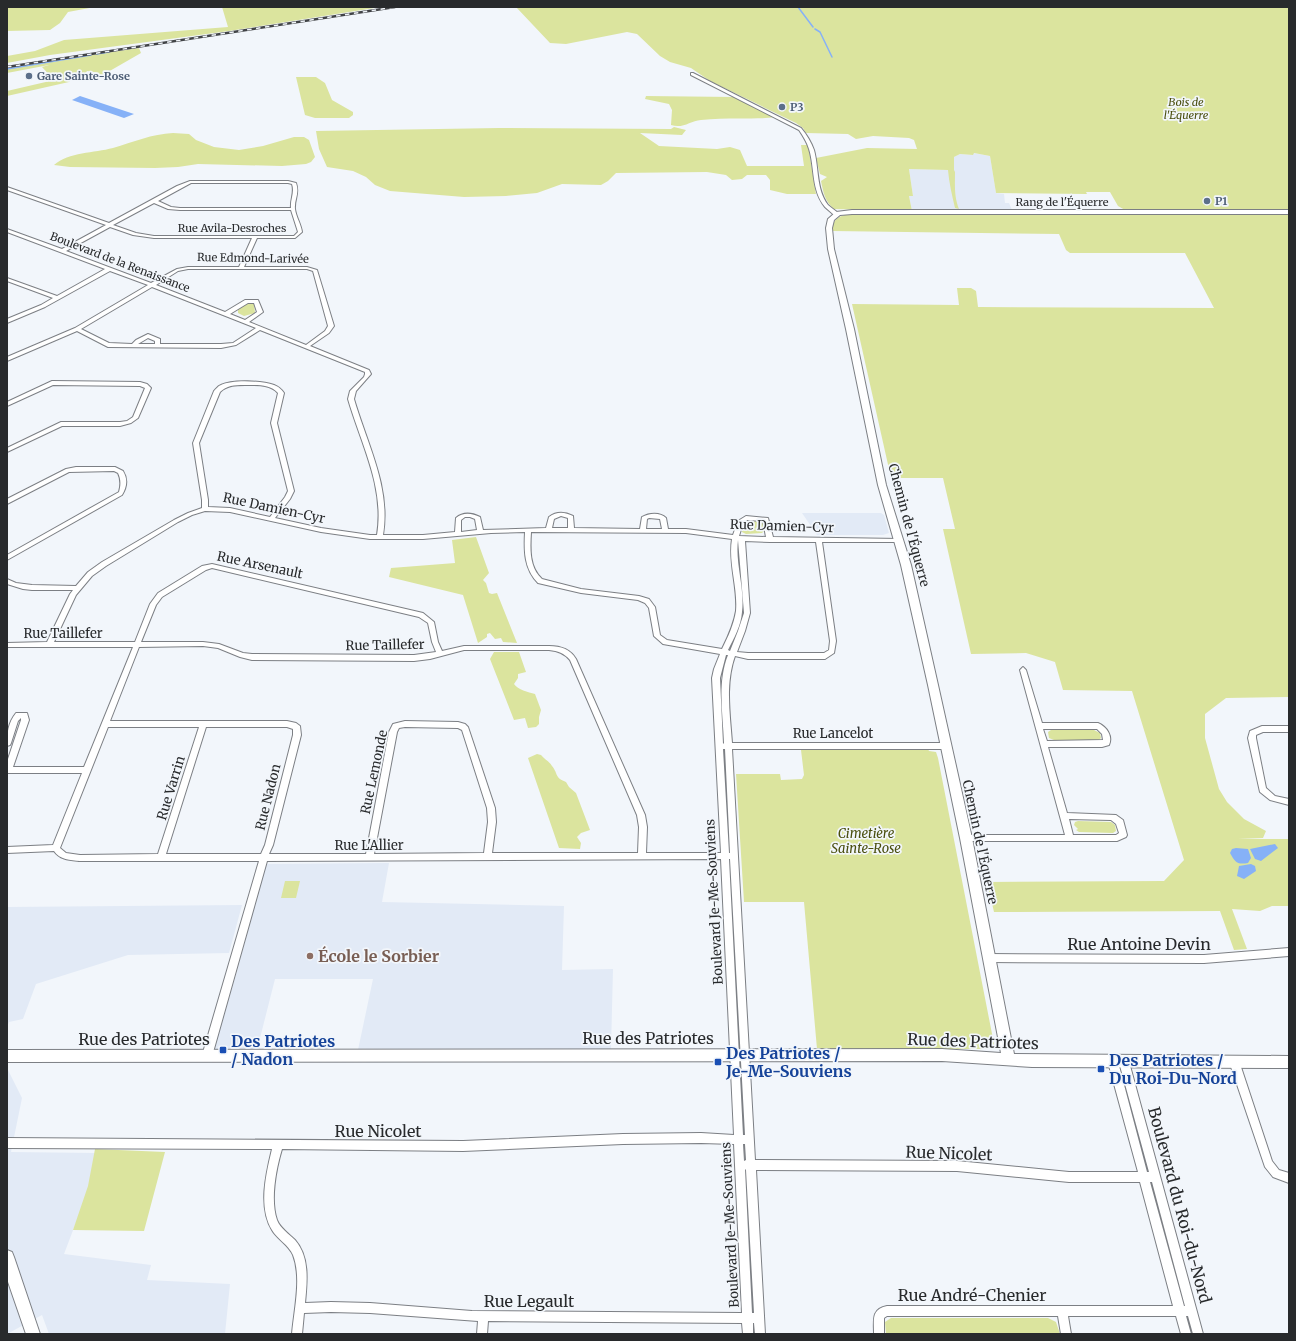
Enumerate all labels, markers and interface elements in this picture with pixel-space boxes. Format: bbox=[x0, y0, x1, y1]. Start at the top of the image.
place label: Gare Sainte-Rose bbox=[37, 69, 130, 83]
marker: Gare Sainte-Rose bbox=[24, 71, 34, 81]
park label: Bois de l'Équerre bbox=[1164, 95, 1209, 122]
place label: P3 bbox=[790, 100, 804, 114]
marker: P3 bbox=[777, 102, 787, 112]
place label: P1 bbox=[1215, 194, 1227, 208]
street label: Rang de l'Équerre bbox=[1016, 195, 1109, 209]
marker: P1 bbox=[1202, 196, 1212, 206]
street label: Rue Avila-Desroches bbox=[178, 221, 286, 235]
street label: Boulevard de la Renaissance bbox=[48, 229, 192, 295]
street label: Rue Edmond-Larivée bbox=[197, 250, 309, 266]
street label: Chemin de l'Équerre bbox=[884, 461, 935, 589]
street label: Rue Damien-Cyr bbox=[221, 489, 327, 527]
street label: Rue Damien-Cyr bbox=[730, 516, 834, 536]
street label: Rue Arsenault bbox=[215, 548, 305, 582]
street label: Rue Taillefer bbox=[23, 625, 103, 642]
street label: Rue Taillefer bbox=[345, 636, 425, 654]
street label: Rue Lancelot bbox=[793, 725, 873, 742]
street label: Rue Lemonde bbox=[357, 728, 391, 816]
street label: Rue Varrin bbox=[153, 753, 189, 822]
street label: Rue Nadon bbox=[252, 762, 285, 832]
street label: Chemin de l'Équerre bbox=[958, 778, 1003, 906]
street label: Boulevard Je-Me-Souviens bbox=[701, 819, 727, 985]
park label: Cimetière Sainte-Rose bbox=[831, 825, 901, 857]
street label: Rue L'Allier bbox=[334, 837, 404, 854]
street label: Rue Antoine Devin bbox=[1067, 934, 1211, 954]
place label: École le Sorbier bbox=[318, 946, 440, 966]
marker: École le Sorbier bbox=[305, 951, 315, 961]
street label: Rue des Patriotes bbox=[582, 1028, 714, 1048]
street label: Rue des Patriotes bbox=[78, 1029, 210, 1049]
street label: Rue des Patriotes bbox=[907, 1029, 1039, 1053]
place label: Des Patriotes / Nadon bbox=[231, 1031, 335, 1069]
place label: Des Patriotes / Je-Me-Souviens bbox=[725, 1043, 852, 1081]
marker: Des Patriotes / Nadon bbox=[218, 1045, 228, 1055]
place label: Des Patriotes / Du Roi-Du-Nord bbox=[1109, 1050, 1237, 1088]
marker: Des Patriotes / Je-Me-Souviens bbox=[713, 1057, 723, 1067]
marker: Des Patriotes / Du Roi-Du-Nord bbox=[1096, 1064, 1106, 1074]
street label: Boulevard du Roi-du-Nord bbox=[1144, 1105, 1216, 1306]
street label: Rue Nicolet bbox=[334, 1121, 422, 1141]
street label: Rue Nicolet bbox=[905, 1141, 994, 1165]
street label: Boulevard Je-Me-Souviens bbox=[717, 1142, 743, 1308]
street label: Rue André-Chenier bbox=[898, 1285, 1046, 1305]
street label: Rue Legault bbox=[484, 1291, 575, 1311]

